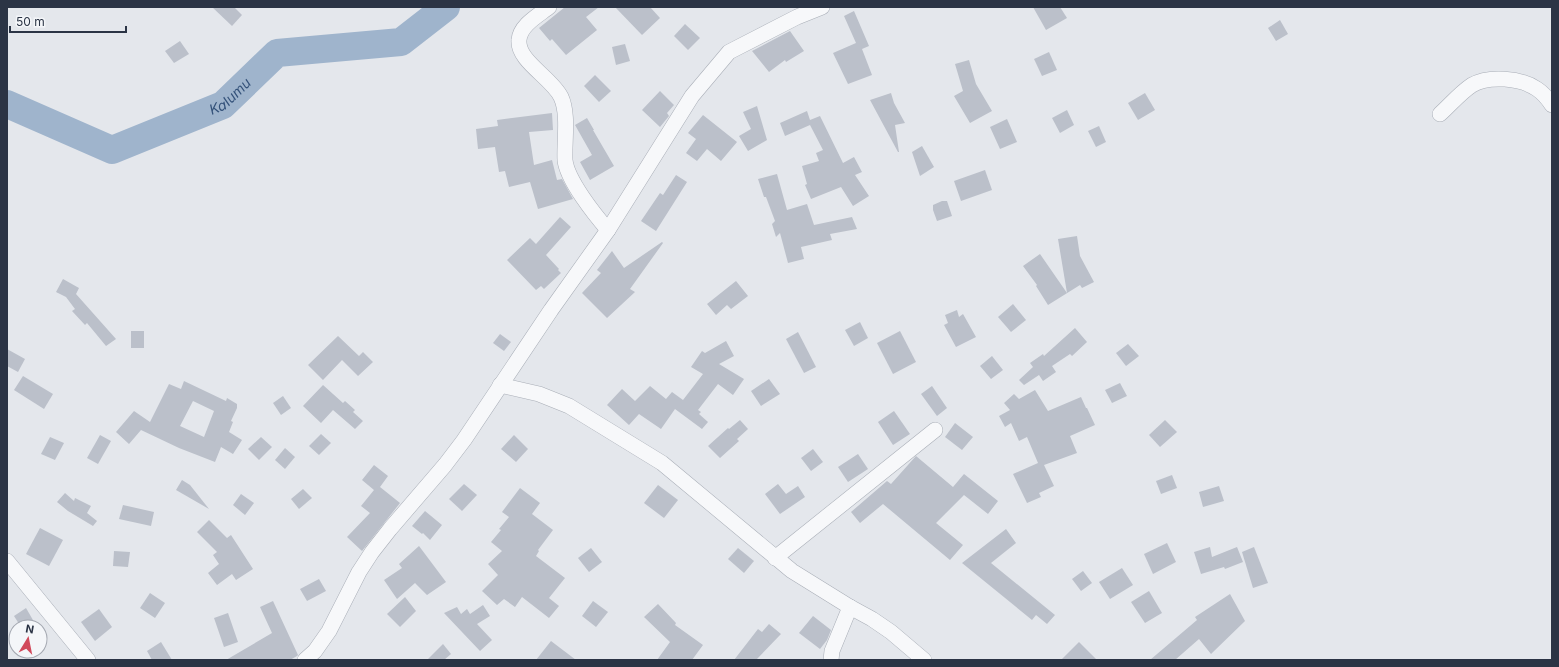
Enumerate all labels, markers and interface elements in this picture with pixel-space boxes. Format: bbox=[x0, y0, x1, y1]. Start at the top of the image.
scale bar bbox=[10, 8, 126, 34]
text: 50 m bbox=[16, 14, 45, 29]
water label: Kalumu bbox=[206, 74, 254, 118]
north arrow bbox=[8, 619, 48, 659]
text: N bbox=[24, 622, 35, 637]

